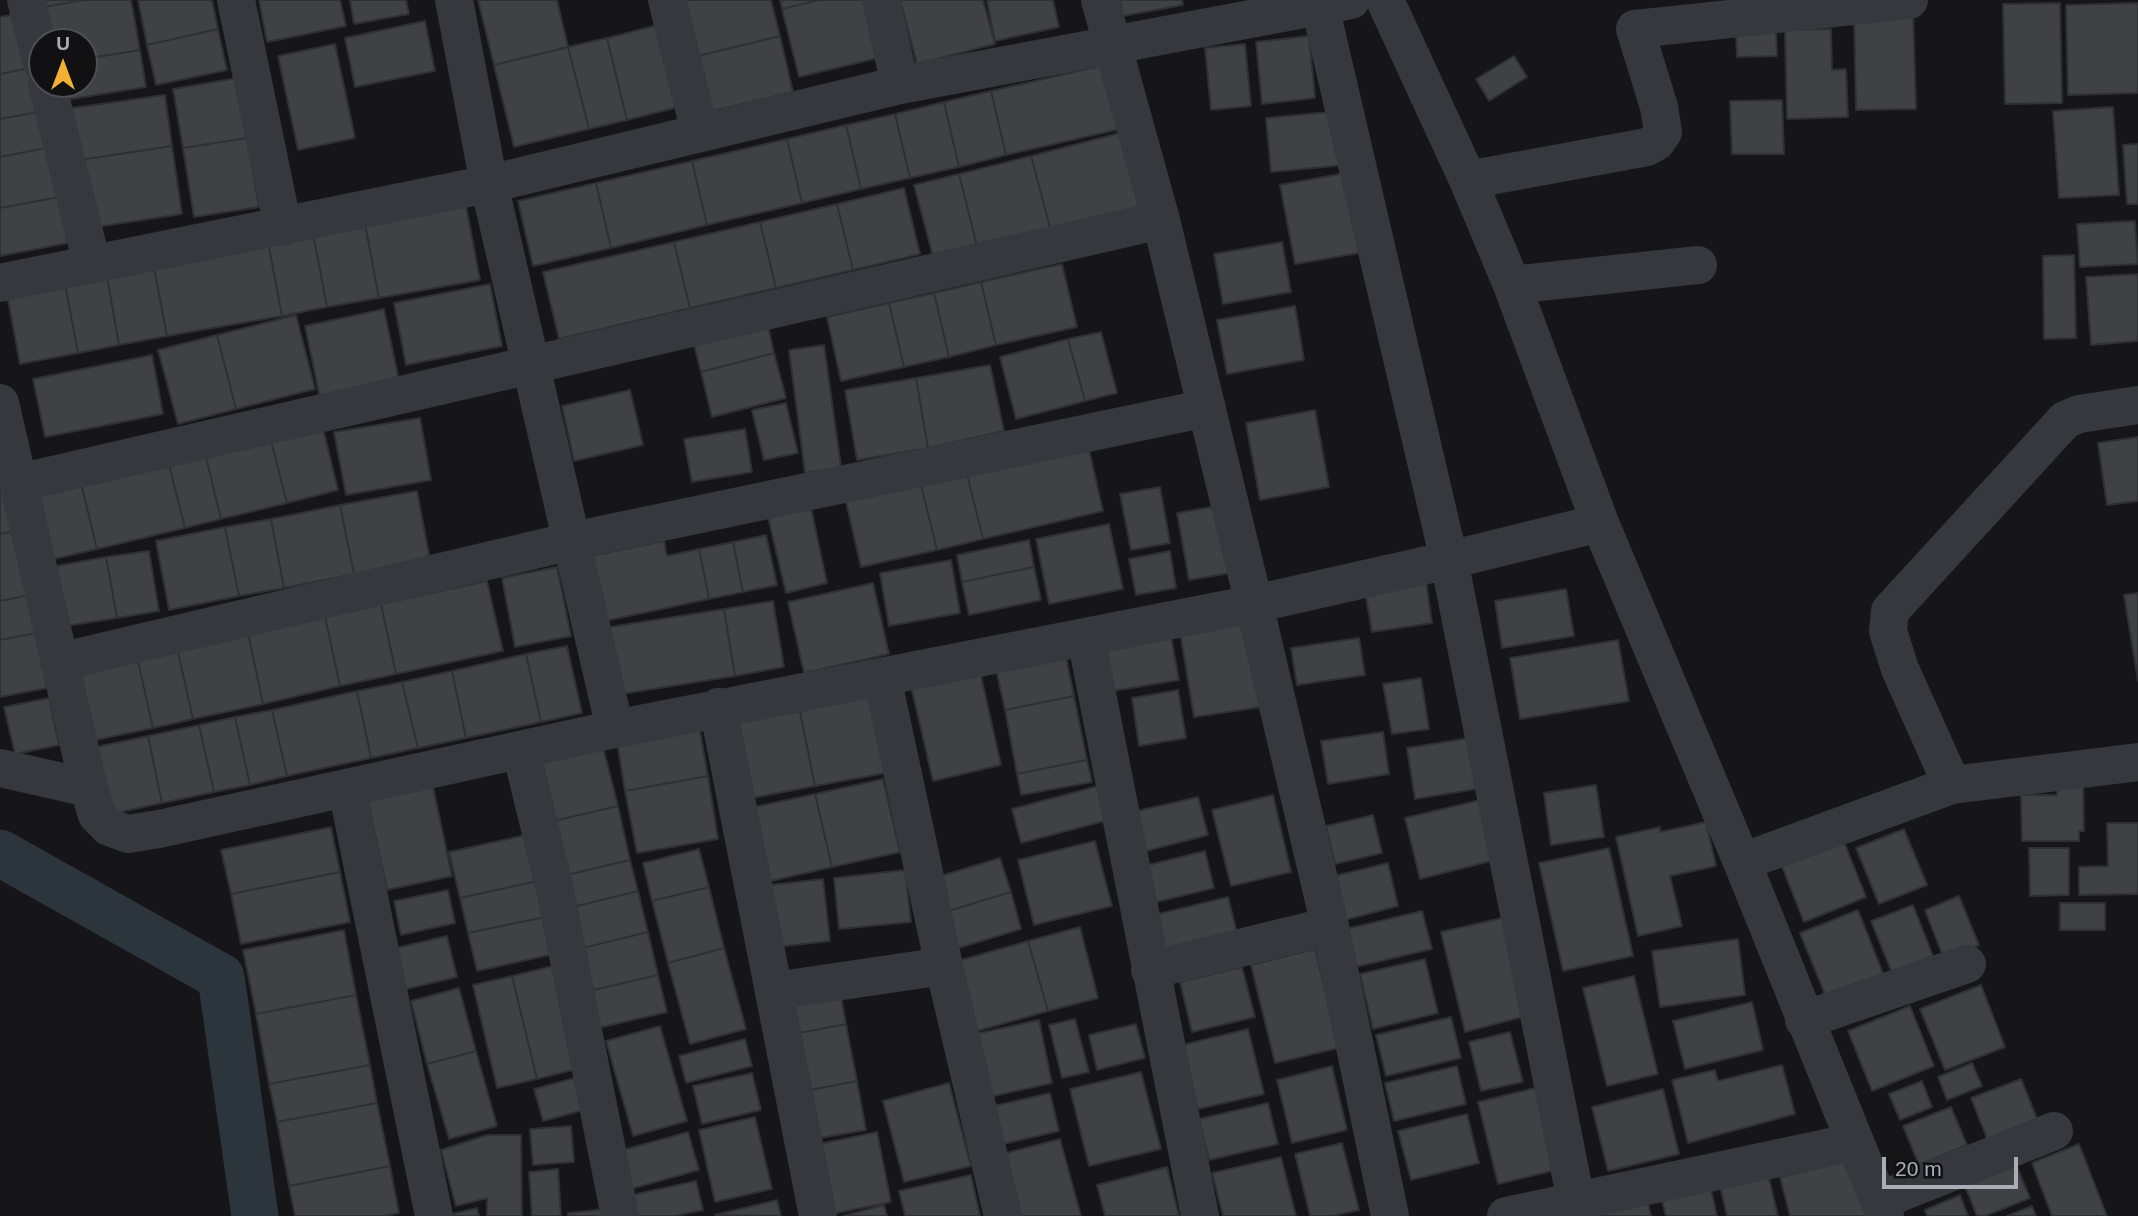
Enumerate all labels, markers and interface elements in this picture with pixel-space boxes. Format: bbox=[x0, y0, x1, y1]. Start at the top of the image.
north arrow bbox=[28, 28, 98, 98]
text: U bbox=[56, 33, 70, 54]
scale bar bbox=[1886, 1142, 2022, 1186]
text: 20 m bbox=[1895, 1157, 1942, 1180]

